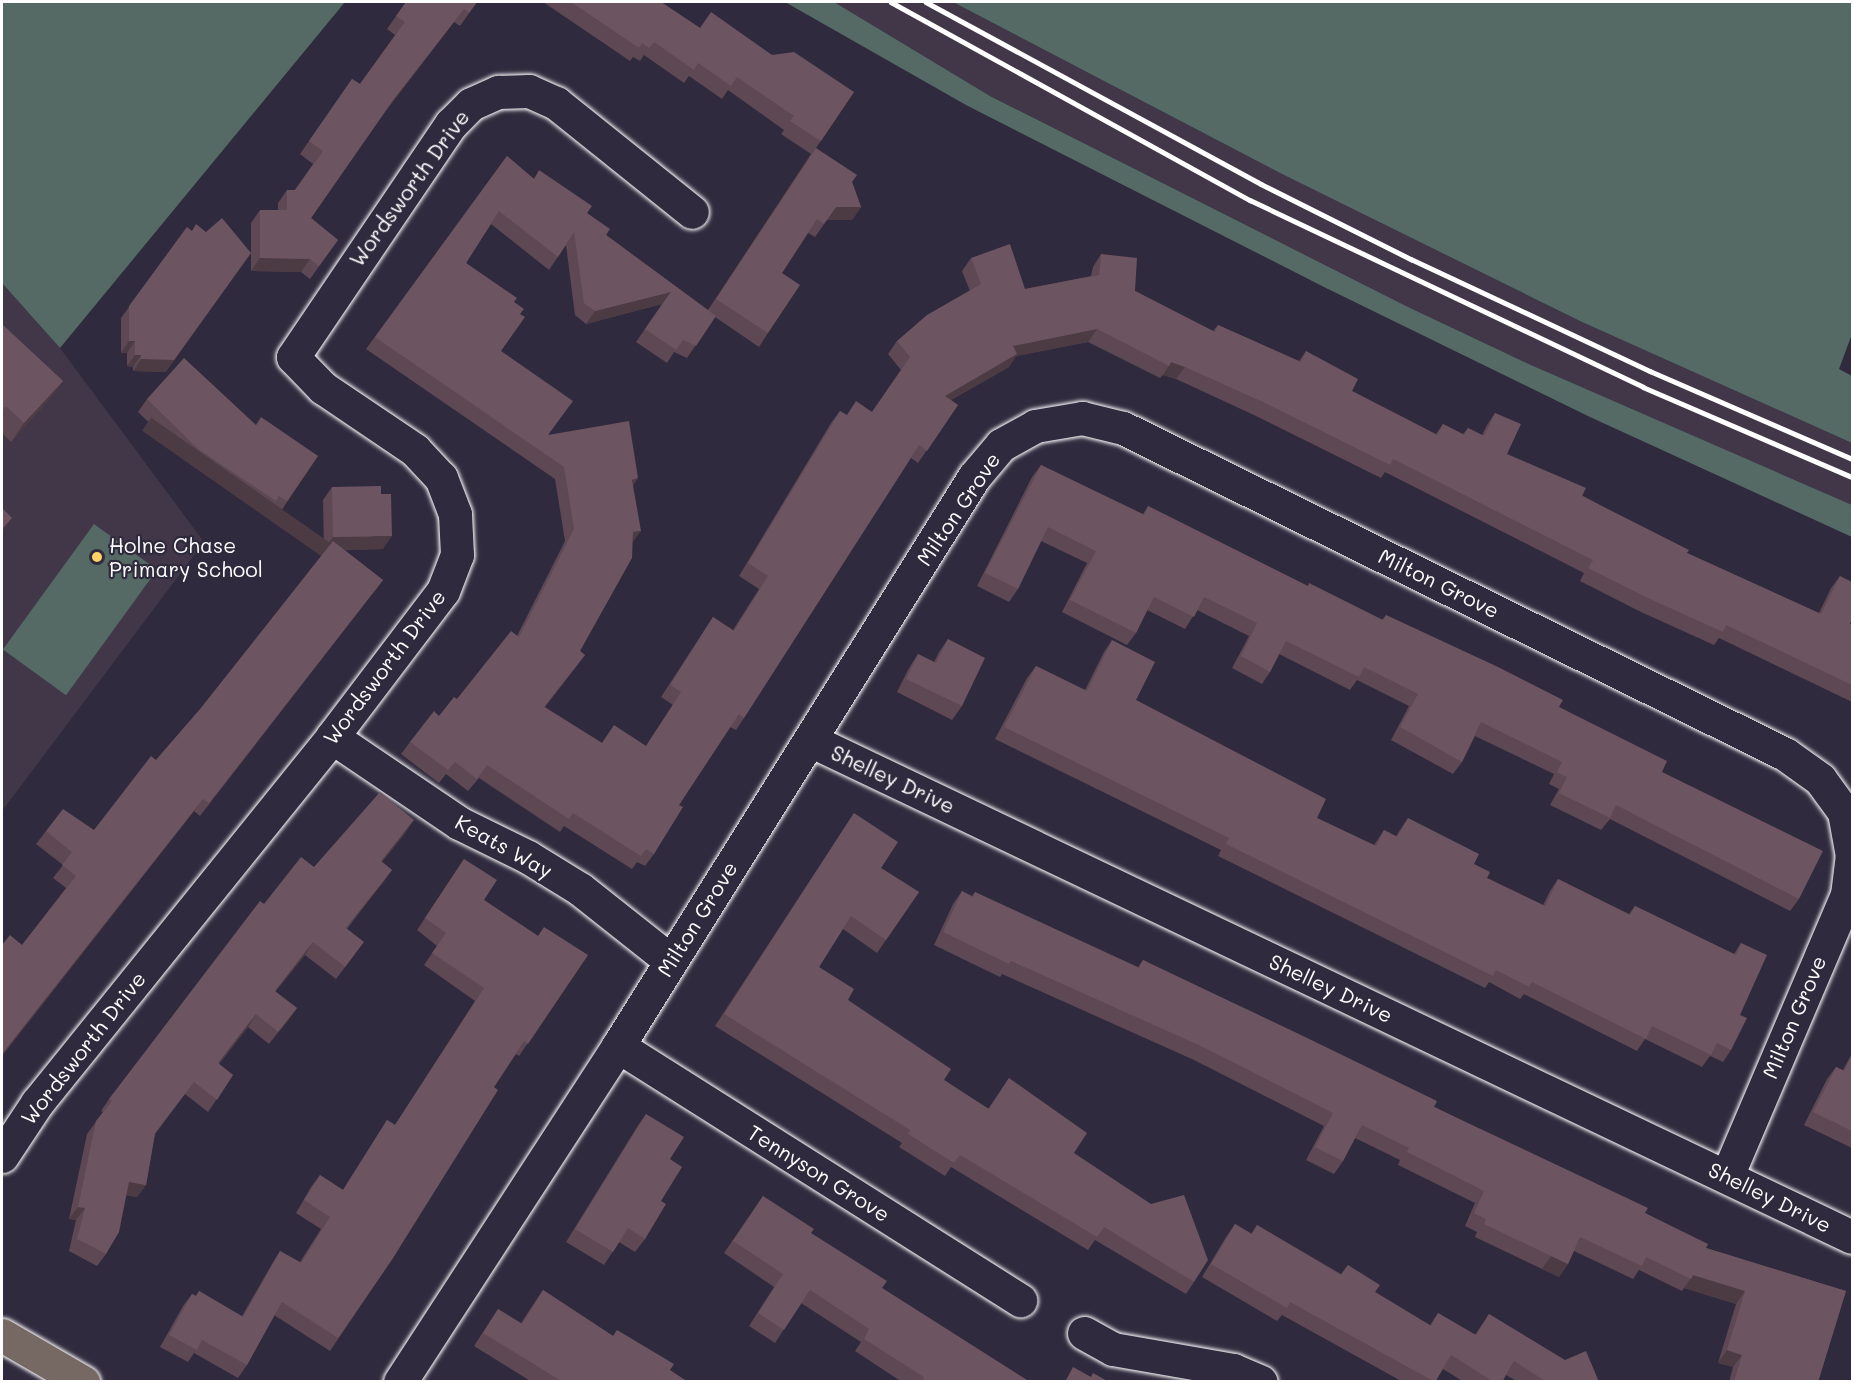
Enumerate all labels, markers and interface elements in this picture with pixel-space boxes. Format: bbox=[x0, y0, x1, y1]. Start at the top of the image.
street label: Wordsworth Drive bbox=[344, 105, 474, 271]
street label: Milton Grove bbox=[911, 448, 1005, 570]
place label: Holne Chase Primary School bbox=[109, 532, 263, 582]
street label: Milton Grove bbox=[1375, 543, 1503, 623]
marker: Holne Chase Primary School bbox=[90, 550, 104, 564]
street label: Wordsworth Drive bbox=[318, 585, 450, 749]
street label: Shelley Drive bbox=[827, 739, 959, 819]
street label: Keats Way bbox=[451, 809, 557, 883]
street label: Milton Grove bbox=[652, 857, 742, 981]
street label: Shelley Drive bbox=[1265, 948, 1397, 1028]
street label: Milton Grove bbox=[1757, 952, 1831, 1082]
street label: Wordsworth Drive bbox=[15, 966, 151, 1130]
street label: Tennyson Grove bbox=[743, 1119, 895, 1227]
street label: Shelley Drive bbox=[1705, 1156, 1835, 1238]

